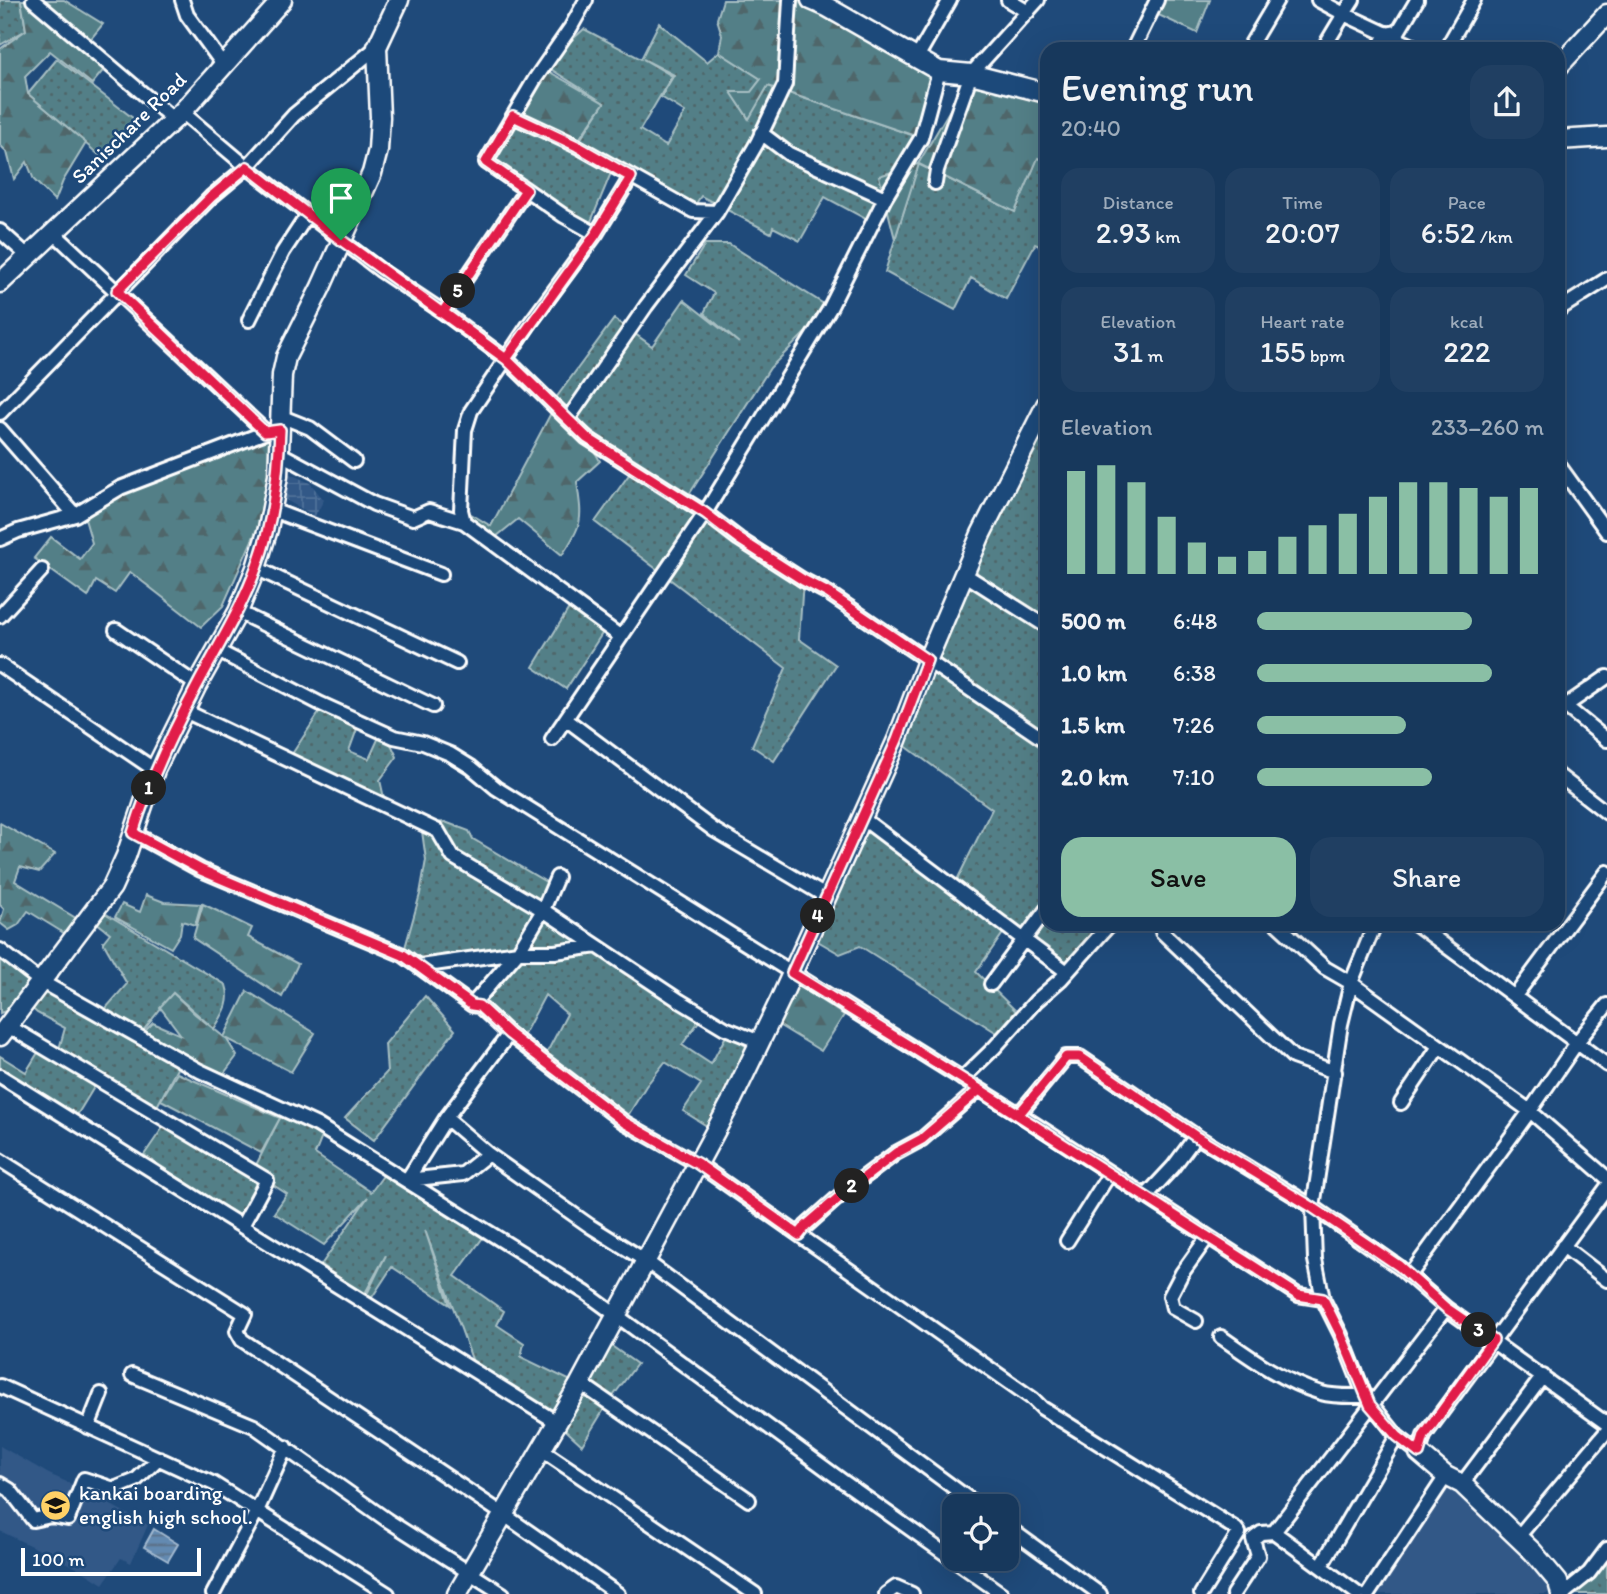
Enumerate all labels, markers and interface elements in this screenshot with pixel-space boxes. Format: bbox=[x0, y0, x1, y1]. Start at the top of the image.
text: Evening run bbox=[1061, 65, 1254, 111]
button: share bbox=[1470, 65, 1544, 139]
street label: Sanischare Road bbox=[66, 66, 192, 189]
text: 20:40 bbox=[1061, 114, 1121, 142]
pin bbox=[311, 168, 371, 240]
icon: arrive bbox=[322, 179, 360, 217]
text: Distance bbox=[1103, 191, 1174, 214]
text: Time bbox=[1282, 191, 1323, 214]
text: Pace bbox=[1448, 191, 1486, 214]
text: 2.93 bbox=[1096, 214, 1151, 251]
text: 20:07 bbox=[1265, 214, 1340, 251]
text: 6:52 bbox=[1421, 214, 1475, 251]
text: km bbox=[1151, 225, 1180, 248]
text: /km bbox=[1475, 225, 1513, 248]
pin: 5 bbox=[440, 274, 476, 308]
text: 5 bbox=[453, 279, 462, 302]
text: Elevation bbox=[1100, 310, 1176, 333]
text: Heart rate bbox=[1260, 310, 1345, 333]
text: kcal bbox=[1450, 310, 1484, 333]
text: 31 bbox=[1113, 333, 1143, 370]
text: 155 bbox=[1260, 333, 1305, 370]
text: 222 bbox=[1443, 333, 1490, 370]
text: m bbox=[1143, 344, 1163, 367]
text: bpm bbox=[1305, 344, 1345, 367]
text: Elevation bbox=[1061, 413, 1152, 441]
text: 233–260 m bbox=[1431, 413, 1544, 441]
text: 500 m bbox=[1061, 607, 1126, 635]
text: 6:48 bbox=[1173, 607, 1217, 635]
text: 1.0 km bbox=[1061, 659, 1127, 687]
text: 6:38 bbox=[1173, 659, 1216, 687]
text: 1.5 km bbox=[1061, 711, 1125, 739]
text: 7:26 bbox=[1173, 711, 1214, 739]
text: 2.0 km bbox=[1061, 763, 1129, 791]
text: 7:10 bbox=[1173, 763, 1215, 791]
pin: 1 bbox=[132, 770, 166, 806]
text: 1 bbox=[144, 776, 153, 799]
button: Save bbox=[1061, 837, 1296, 917]
button: Share bbox=[1310, 837, 1544, 917]
pin: 4 bbox=[800, 898, 836, 934]
text: 4 bbox=[812, 904, 823, 927]
pin: 2 bbox=[834, 1168, 870, 1204]
text: 2 bbox=[847, 1174, 857, 1197]
pin: 3 bbox=[1462, 1312, 1496, 1348]
text: 3 bbox=[1473, 1318, 1484, 1341]
place label: kankai boarding english high school. bbox=[79, 1480, 253, 1529]
school or university icon: kankai boarding english high school. bbox=[39, 1488, 73, 1522]
map controls bbox=[942, 1494, 1019, 1571]
button: locate bbox=[942, 1494, 1019, 1571]
scale bar bbox=[21, 1545, 201, 1577]
text: 100 m bbox=[32, 1548, 84, 1571]

